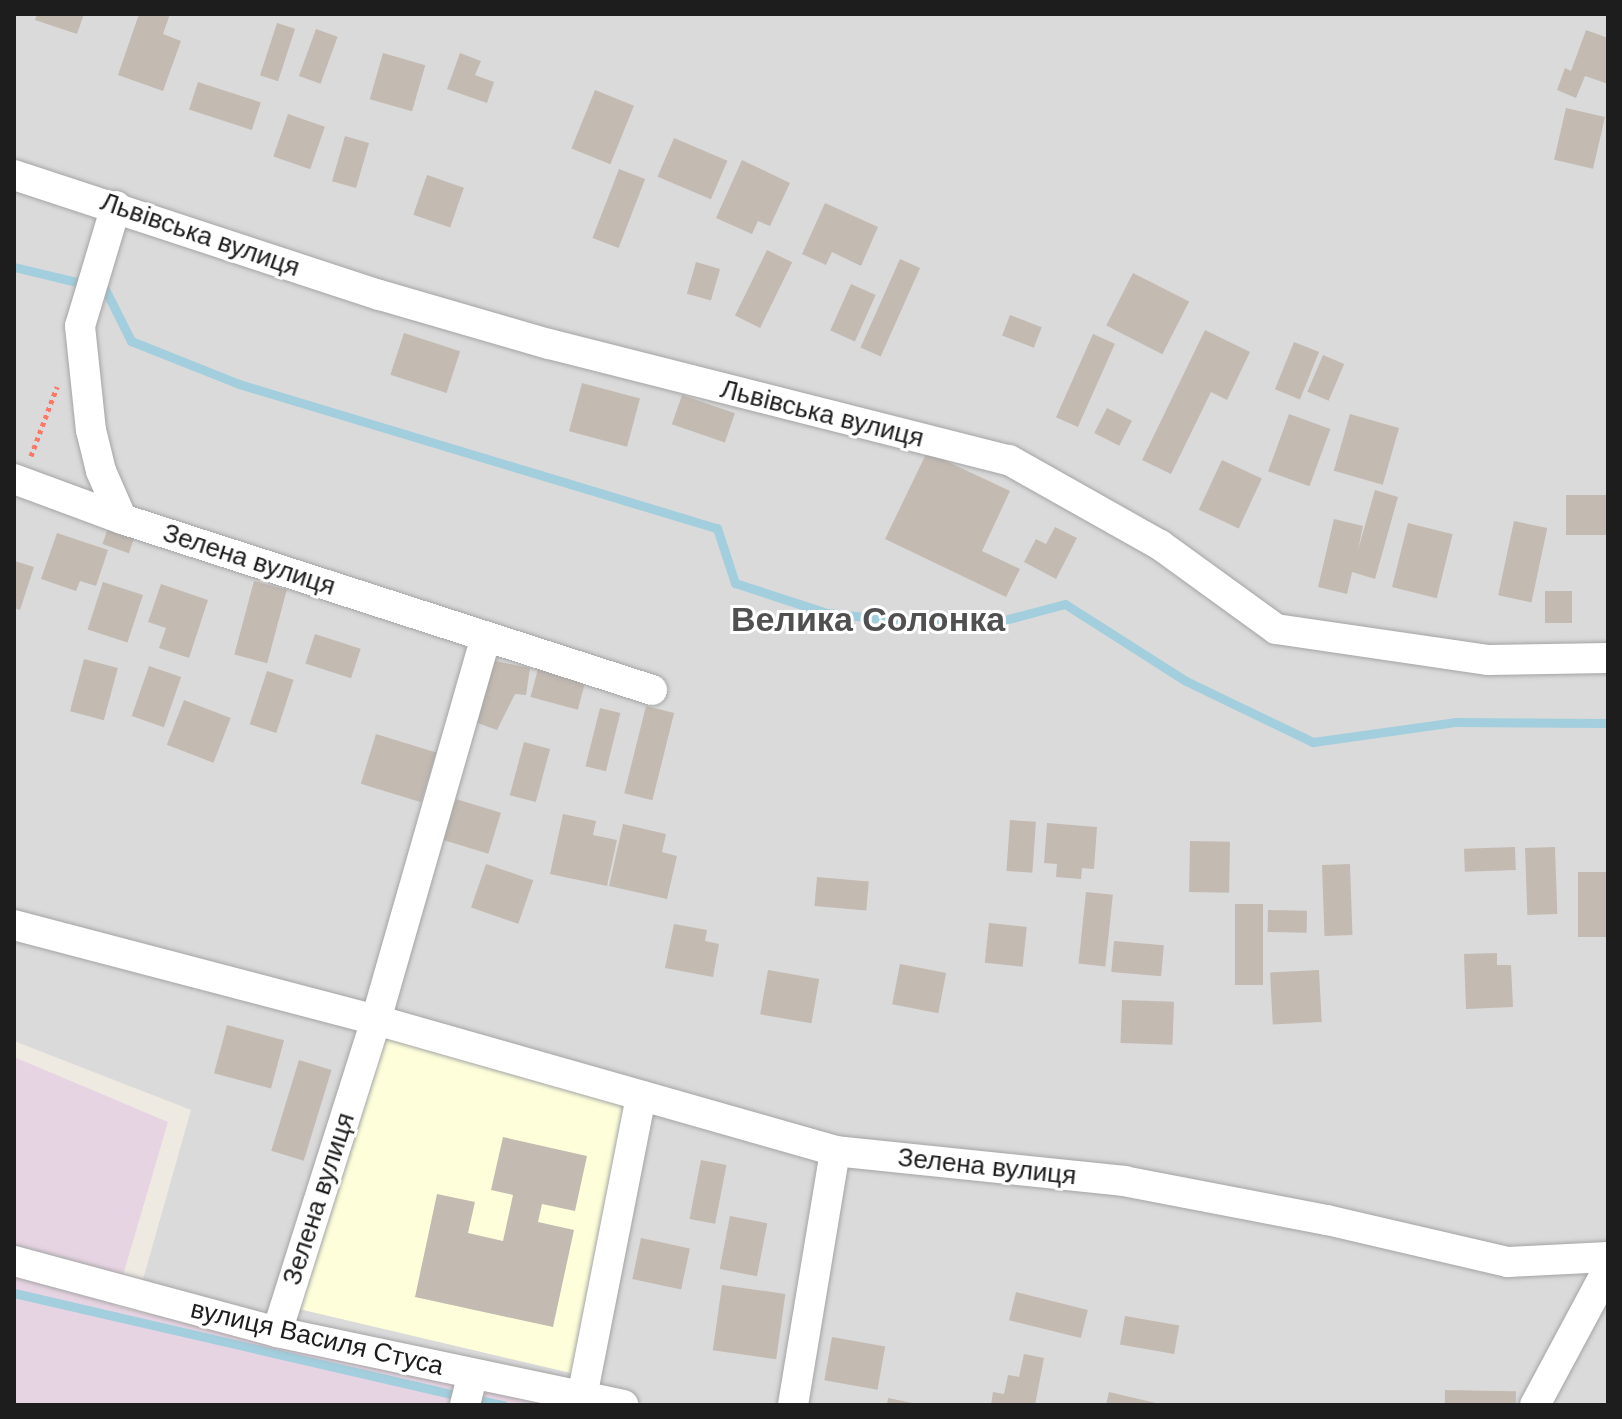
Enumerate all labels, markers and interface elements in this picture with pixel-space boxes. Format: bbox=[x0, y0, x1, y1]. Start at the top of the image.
street label: Львівська вулиця bbox=[96, 186, 304, 284]
street label: Львівська вулиця bbox=[717, 374, 927, 454]
street label: Зелена вулиця bbox=[159, 517, 339, 603]
district label: Велика Солонка bbox=[731, 600, 1005, 640]
street label: Зелена вулиця bbox=[276, 1109, 362, 1289]
street label: Зелена вулиця bbox=[896, 1142, 1078, 1192]
street label: вулиця Василя Стуса bbox=[188, 1294, 446, 1382]

